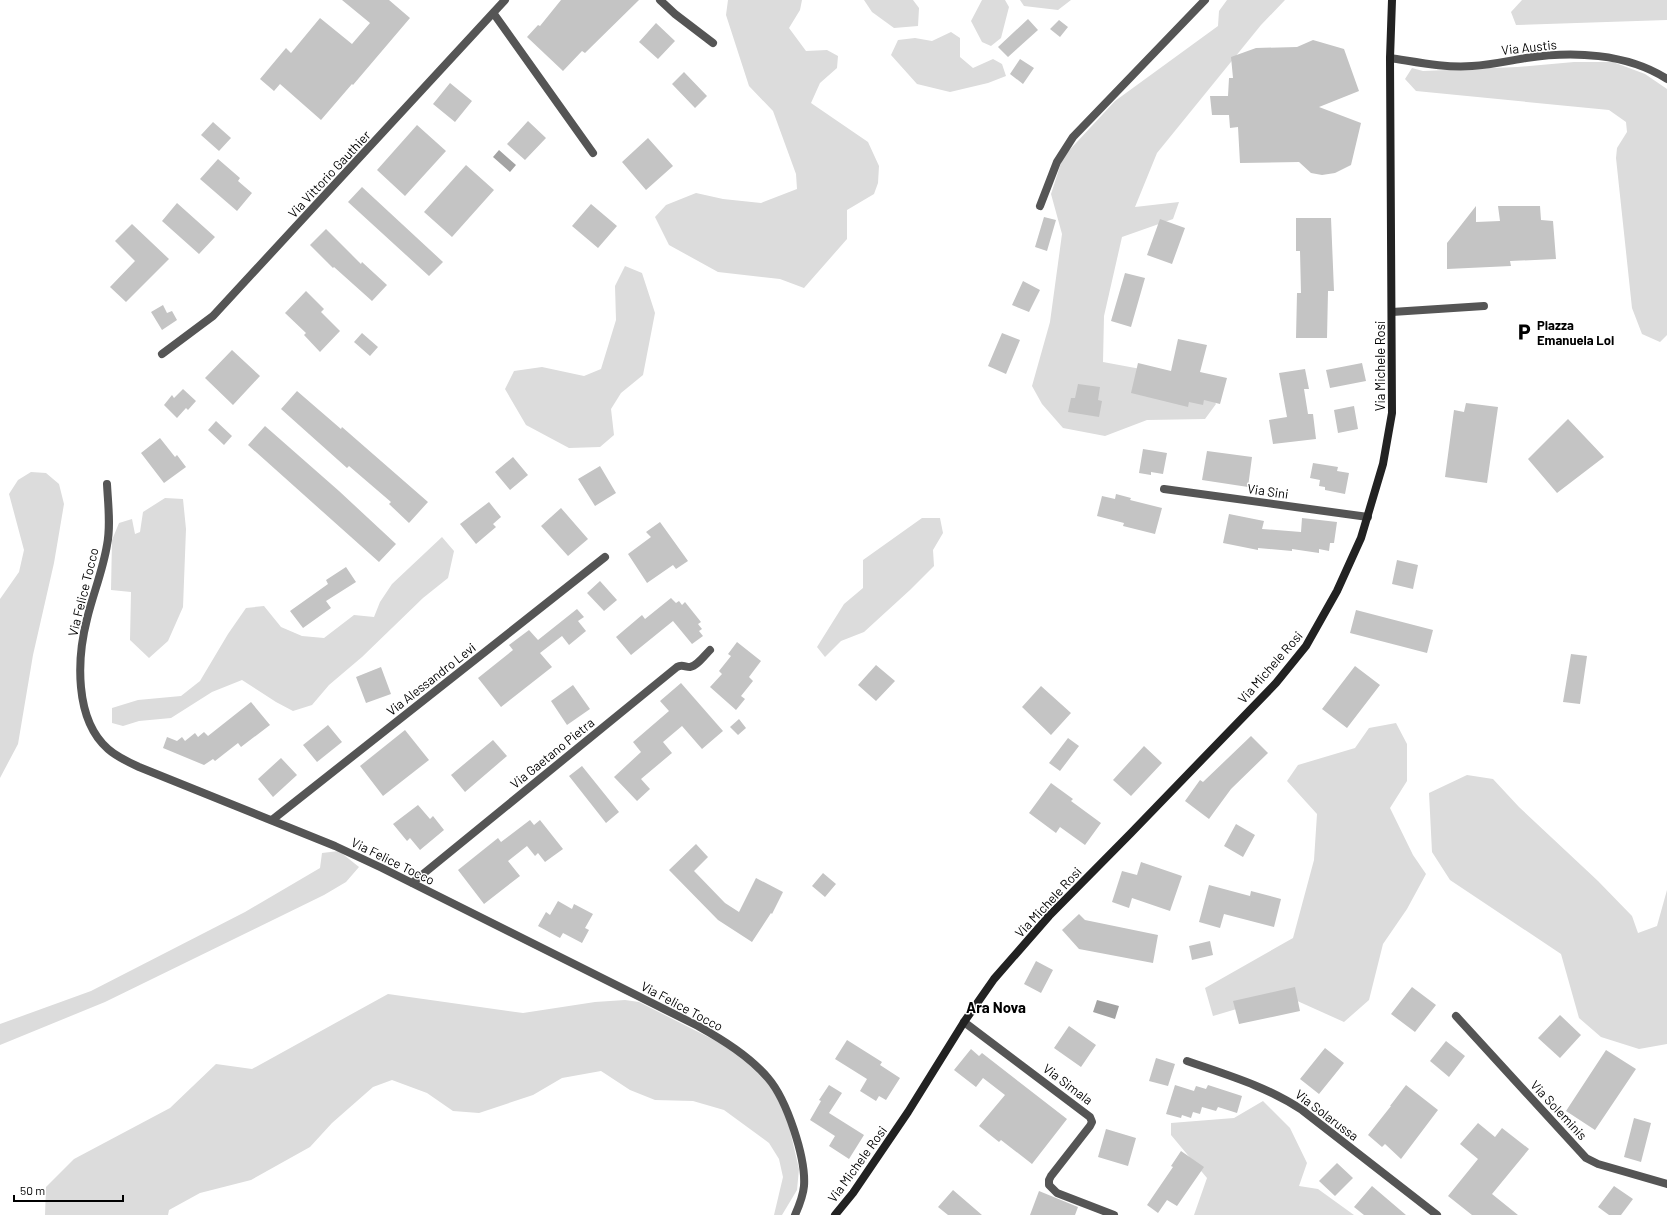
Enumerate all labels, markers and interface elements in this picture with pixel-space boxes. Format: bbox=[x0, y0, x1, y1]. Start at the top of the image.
street label: Via Austis bbox=[1501, 36, 1557, 58]
street label: Via Vittorio Gauthier bbox=[284, 127, 374, 221]
place label: Piazza Emanuela Loi bbox=[1537, 317, 1614, 348]
street label: Via Michele Rosi bbox=[1372, 321, 1388, 411]
parking icon: Piazza Emanuela Loi bbox=[1514, 322, 1534, 342]
street label: Via Sini bbox=[1246, 480, 1290, 502]
street label: Via Felice Tocco bbox=[64, 546, 102, 638]
street label: Via Michele Rosi bbox=[1234, 628, 1306, 706]
street label: Via Alessandro Levi bbox=[383, 639, 479, 719]
street label: Via Gaetano Pietra bbox=[507, 714, 597, 792]
street label: Via Felice Tocco bbox=[349, 834, 437, 888]
street label: Via Michele Rosi bbox=[1011, 863, 1085, 941]
street label: Via Felice Tocco bbox=[638, 978, 726, 1034]
district label: Ara Nova bbox=[966, 998, 1026, 1016]
street label: Via Simala bbox=[1040, 1060, 1096, 1108]
street label: Via Soleminis bbox=[1527, 1077, 1591, 1143]
street label: Via Solarussa bbox=[1292, 1086, 1362, 1144]
street label: Via Michele Rosi bbox=[824, 1123, 890, 1205]
scale bar bbox=[14, 1177, 123, 1203]
text: 50 m bbox=[20, 1183, 45, 1197]

